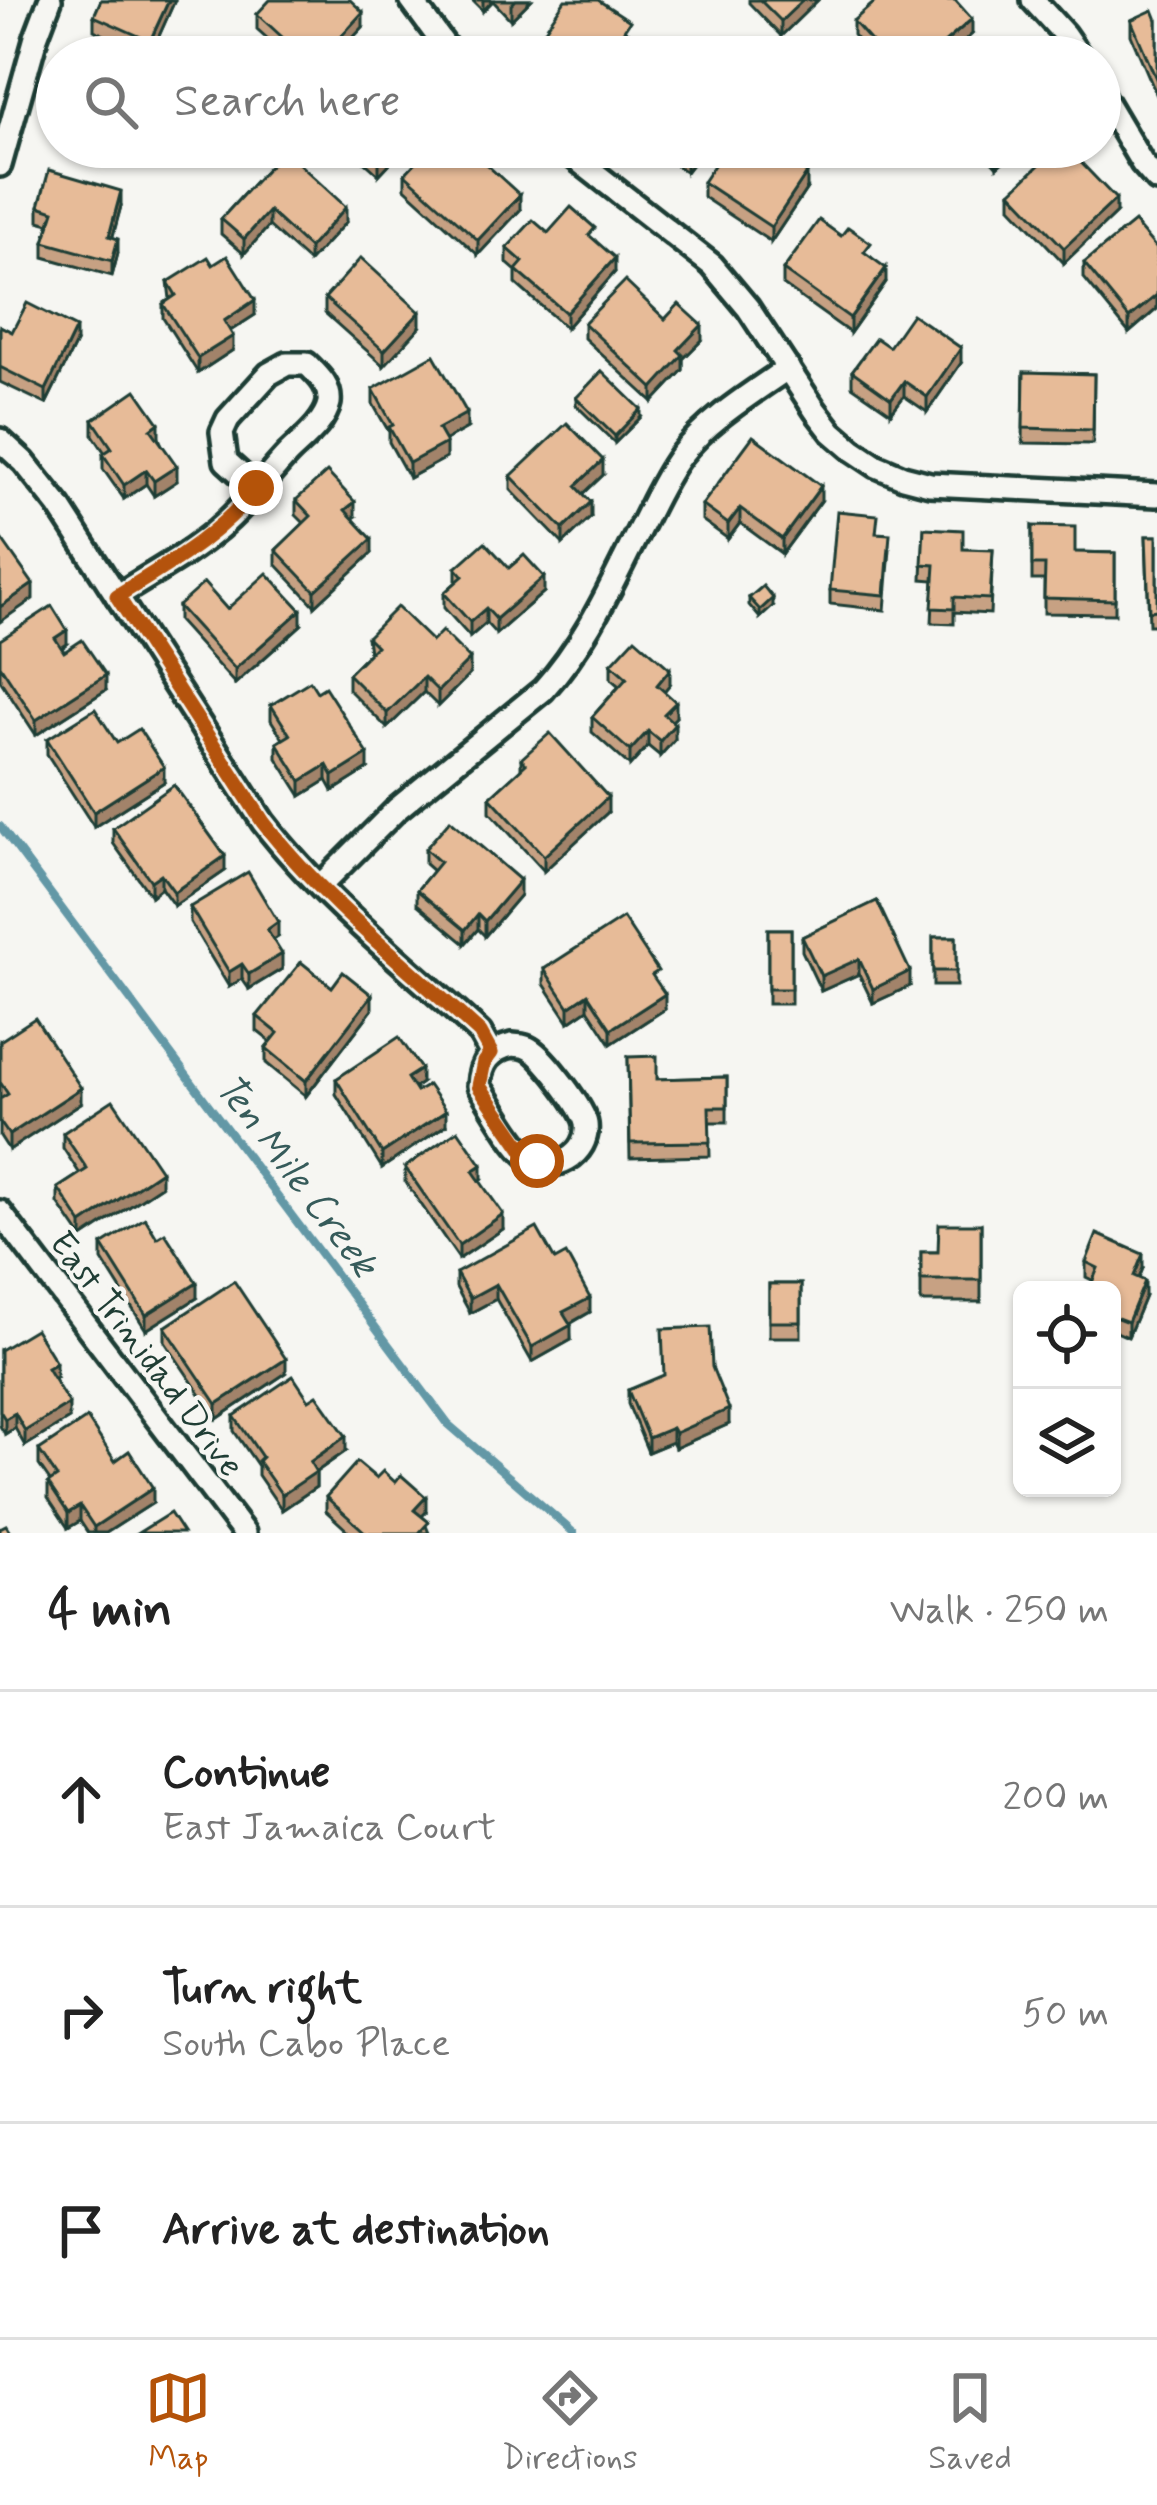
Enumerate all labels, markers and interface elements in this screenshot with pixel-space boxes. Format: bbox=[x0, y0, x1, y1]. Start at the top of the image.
search box bbox=[36, 36, 1121, 168]
icon: search bbox=[78, 69, 144, 135]
text: Search here bbox=[174, 73, 401, 132]
route end bbox=[229, 461, 283, 515]
water label: Ten Mile Creek bbox=[202, 1064, 390, 1290]
route start bbox=[510, 1134, 564, 1188]
street label: East Trinidad Drive bbox=[37, 1222, 253, 1488]
map controls bbox=[1013, 1281, 1121, 1497]
button: locate bbox=[1013, 1281, 1121, 1389]
button: layers bbox=[1013, 1389, 1121, 1497]
text: 4 min bbox=[48, 1578, 172, 1644]
text: Walk · 250 m bbox=[890, 1586, 1109, 1637]
text: Continue bbox=[162, 1744, 330, 1803]
icon: ahead bbox=[48, 1766, 114, 1832]
text: 200 m bbox=[1003, 1773, 1109, 1824]
text: East Jamaica Court bbox=[162, 1803, 496, 1854]
text: Turn right bbox=[162, 1960, 362, 2019]
icon: right bbox=[48, 1982, 114, 2048]
text: 50 m bbox=[1022, 1989, 1109, 2040]
text: South Cabo Place bbox=[162, 2019, 450, 2070]
icon: arrive bbox=[48, 2198, 114, 2264]
text: Arrive at destination bbox=[162, 2201, 550, 2260]
tab: Map bbox=[145, 2365, 211, 2481]
tab: Directions bbox=[502, 2365, 638, 2481]
tab: Saved bbox=[928, 2365, 1012, 2481]

